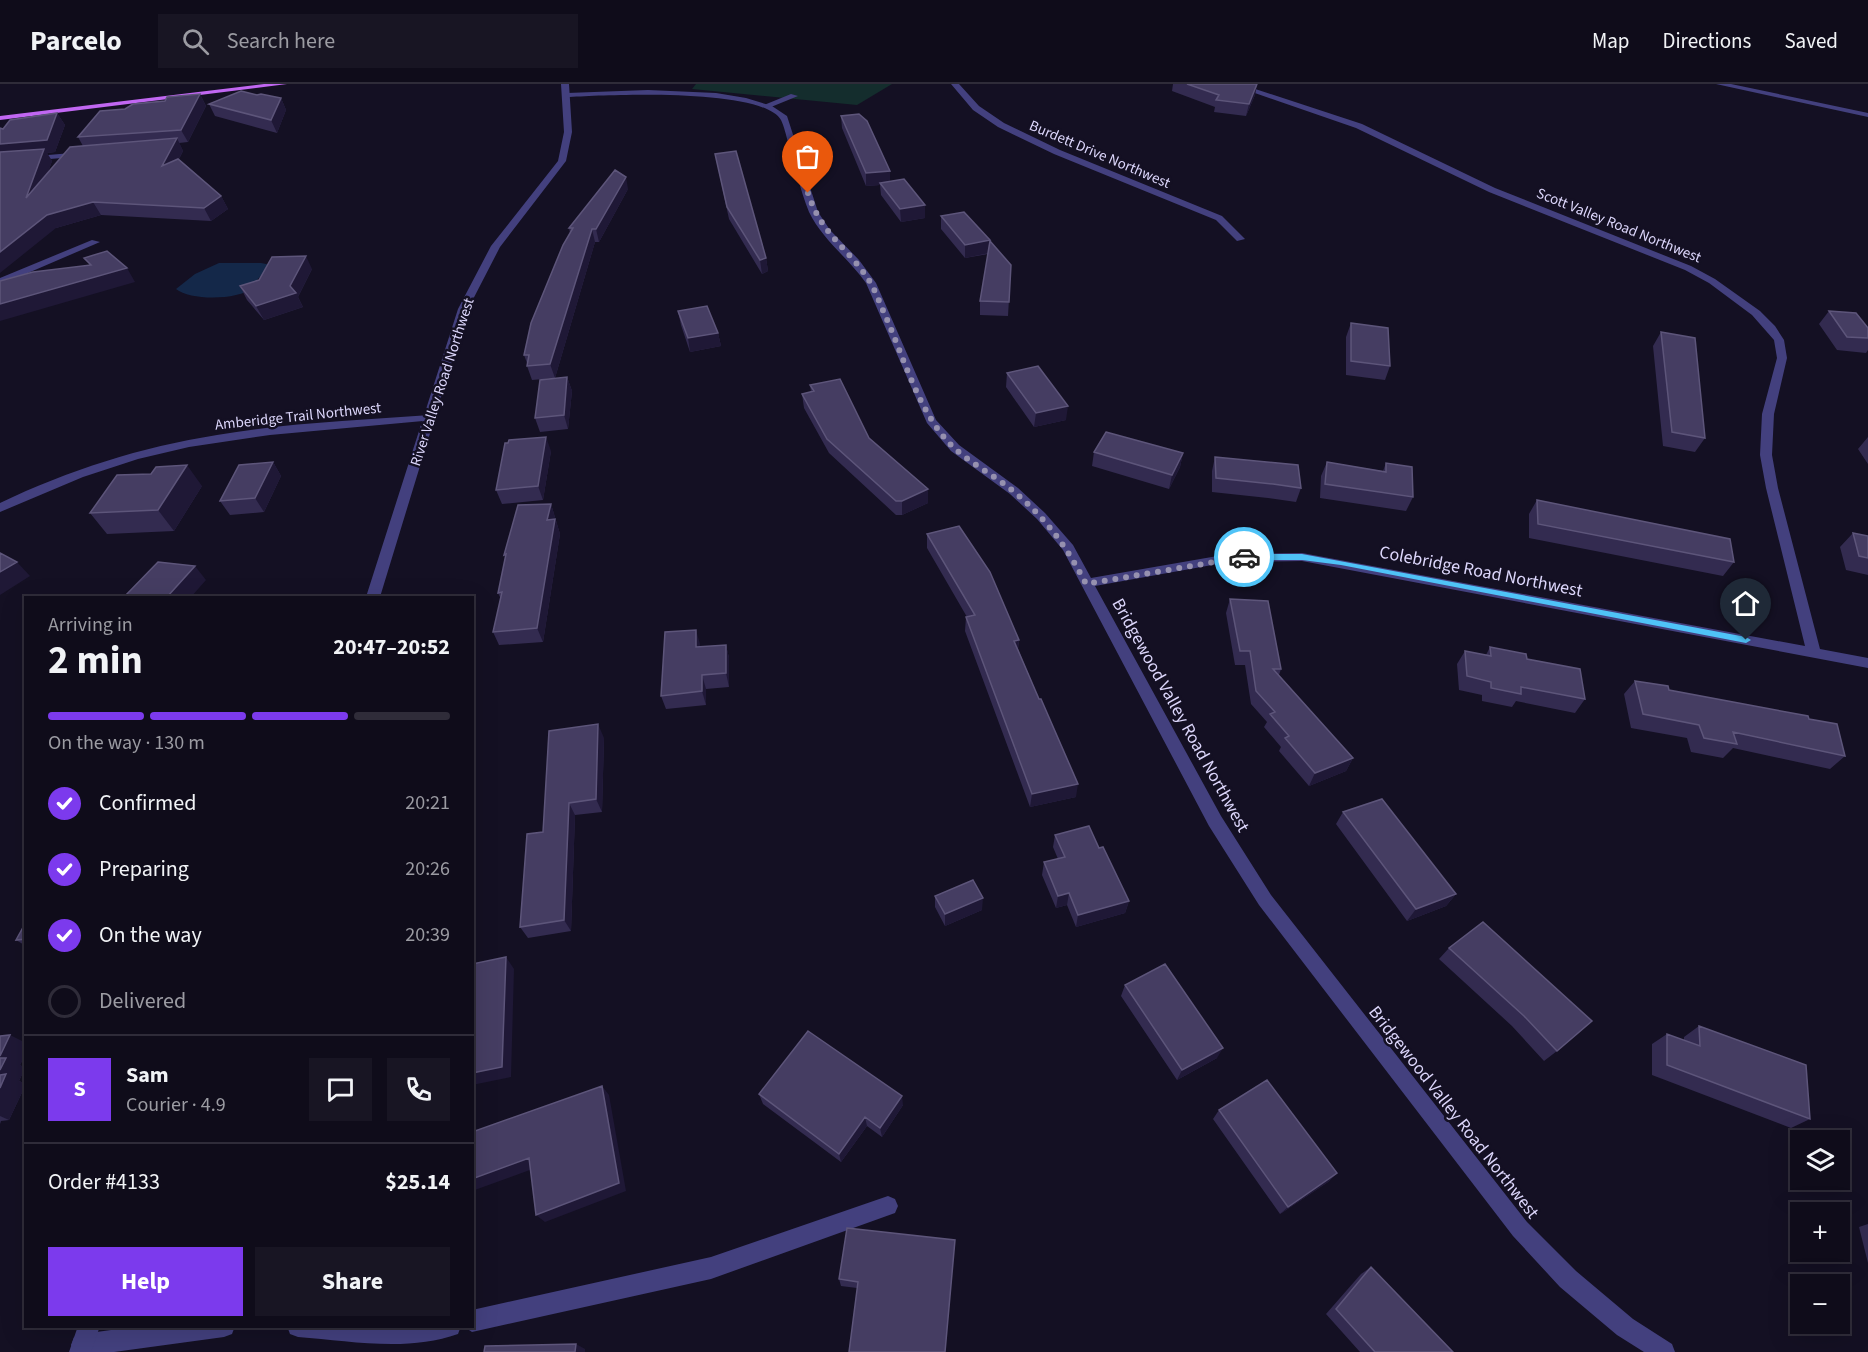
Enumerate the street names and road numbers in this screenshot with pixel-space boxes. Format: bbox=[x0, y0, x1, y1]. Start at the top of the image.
street label: Burdett Drive Northwest bbox=[1026, 115, 1174, 194]
street label: Scott Valley Road Northwest bbox=[1533, 183, 1704, 268]
street label: River Valley Road Northwest bbox=[405, 295, 480, 469]
street label: Amberidge Trail Northwest bbox=[214, 397, 382, 436]
street label: Colebridge Road Northwest bbox=[1377, 540, 1585, 603]
street label: Bridgewood Valley Road Northwest bbox=[1106, 594, 1256, 837]
street label: Bridgewood Valley Road Northwest bbox=[1362, 1001, 1545, 1224]

